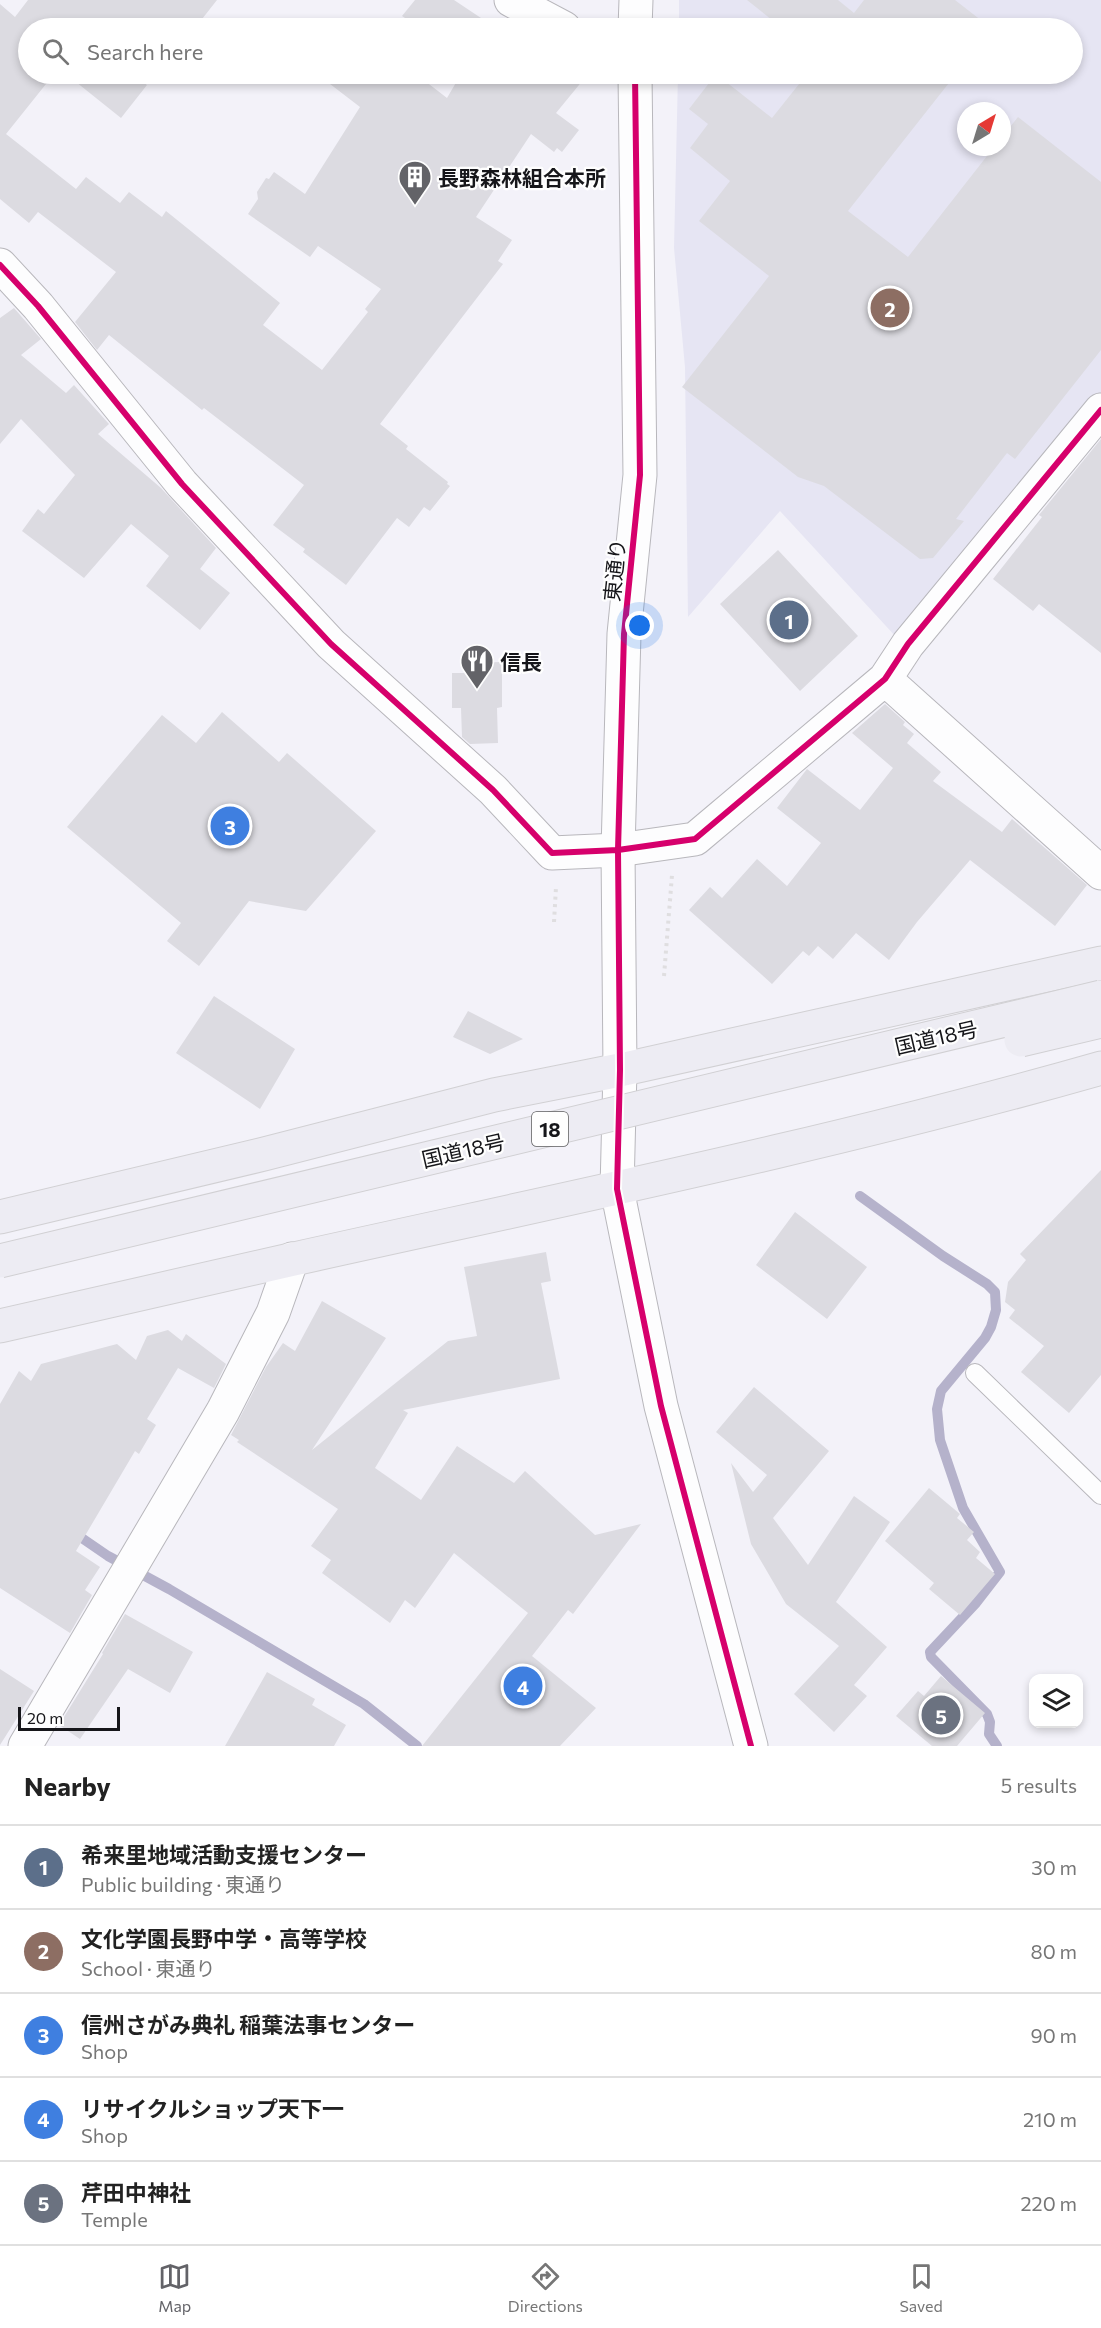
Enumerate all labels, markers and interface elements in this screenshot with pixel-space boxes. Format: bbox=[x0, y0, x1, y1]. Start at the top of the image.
search box bbox=[18, 18, 1083, 84]
icon: search bbox=[39, 35, 72, 68]
text: Search here bbox=[87, 38, 203, 65]
north arrow bbox=[957, 102, 1011, 156]
building icon: 長野森林組合本所 bbox=[397, 159, 433, 206]
place label: 長野森林組合本所 bbox=[438, 165, 606, 190]
pin: 2 bbox=[870, 286, 910, 330]
street label: 東通り bbox=[598, 537, 630, 603]
pin: 1 bbox=[770, 598, 808, 642]
your location bbox=[625, 611, 654, 640]
restaurant icon: 信長 bbox=[459, 643, 495, 690]
place label: 信長 bbox=[500, 649, 542, 674]
pin: 3 bbox=[210, 804, 250, 848]
street label: 国道18号 bbox=[892, 1015, 980, 1059]
road number: 18 bbox=[532, 1112, 568, 1146]
street label: 国道18号 bbox=[419, 1128, 507, 1172]
pin: 4 bbox=[504, 1664, 542, 1708]
map controls bbox=[1029, 1674, 1083, 1728]
button: layers bbox=[1029, 1674, 1083, 1728]
pin: 5 bbox=[922, 1692, 960, 1738]
scale bar bbox=[18, 1704, 120, 1732]
text: 20 m bbox=[27, 1708, 63, 1727]
text: Nearby bbox=[24, 1770, 111, 1801]
text: 5 results bbox=[1001, 1773, 1077, 1797]
text: 希来里地域活動支援センター bbox=[81, 1841, 367, 1868]
text: 1 bbox=[39, 1855, 48, 1879]
text: 30 m bbox=[1031, 1855, 1077, 1879]
text: Public building · 東通り bbox=[81, 1872, 285, 1896]
text: 文化学園長野中学・高等学校 bbox=[81, 1925, 367, 1952]
text: 2 bbox=[38, 1939, 49, 1963]
text: 80 m bbox=[1031, 1939, 1077, 1963]
text: School · 東通り bbox=[81, 1956, 215, 1980]
text: 信州さがみ典礼 稲葉法事センター bbox=[81, 2011, 415, 2038]
text: 3 bbox=[38, 2023, 49, 2047]
text: 90 m bbox=[1031, 2023, 1077, 2047]
text: Shop bbox=[81, 2039, 128, 2063]
text: リサイクルショップ天下一 bbox=[81, 2095, 344, 2122]
text: 4 bbox=[37, 2107, 50, 2131]
text: 210 m bbox=[1023, 2107, 1077, 2131]
text: Shop bbox=[81, 2123, 128, 2147]
text: 芹田中神社 bbox=[81, 2179, 191, 2206]
text: 5 bbox=[38, 2191, 49, 2215]
text: 220 m bbox=[1021, 2191, 1077, 2215]
text: Temple bbox=[81, 2207, 148, 2231]
tab: Map bbox=[158, 2260, 191, 2315]
tab: Directions bbox=[508, 2260, 583, 2315]
tab: Saved bbox=[899, 2260, 943, 2315]

